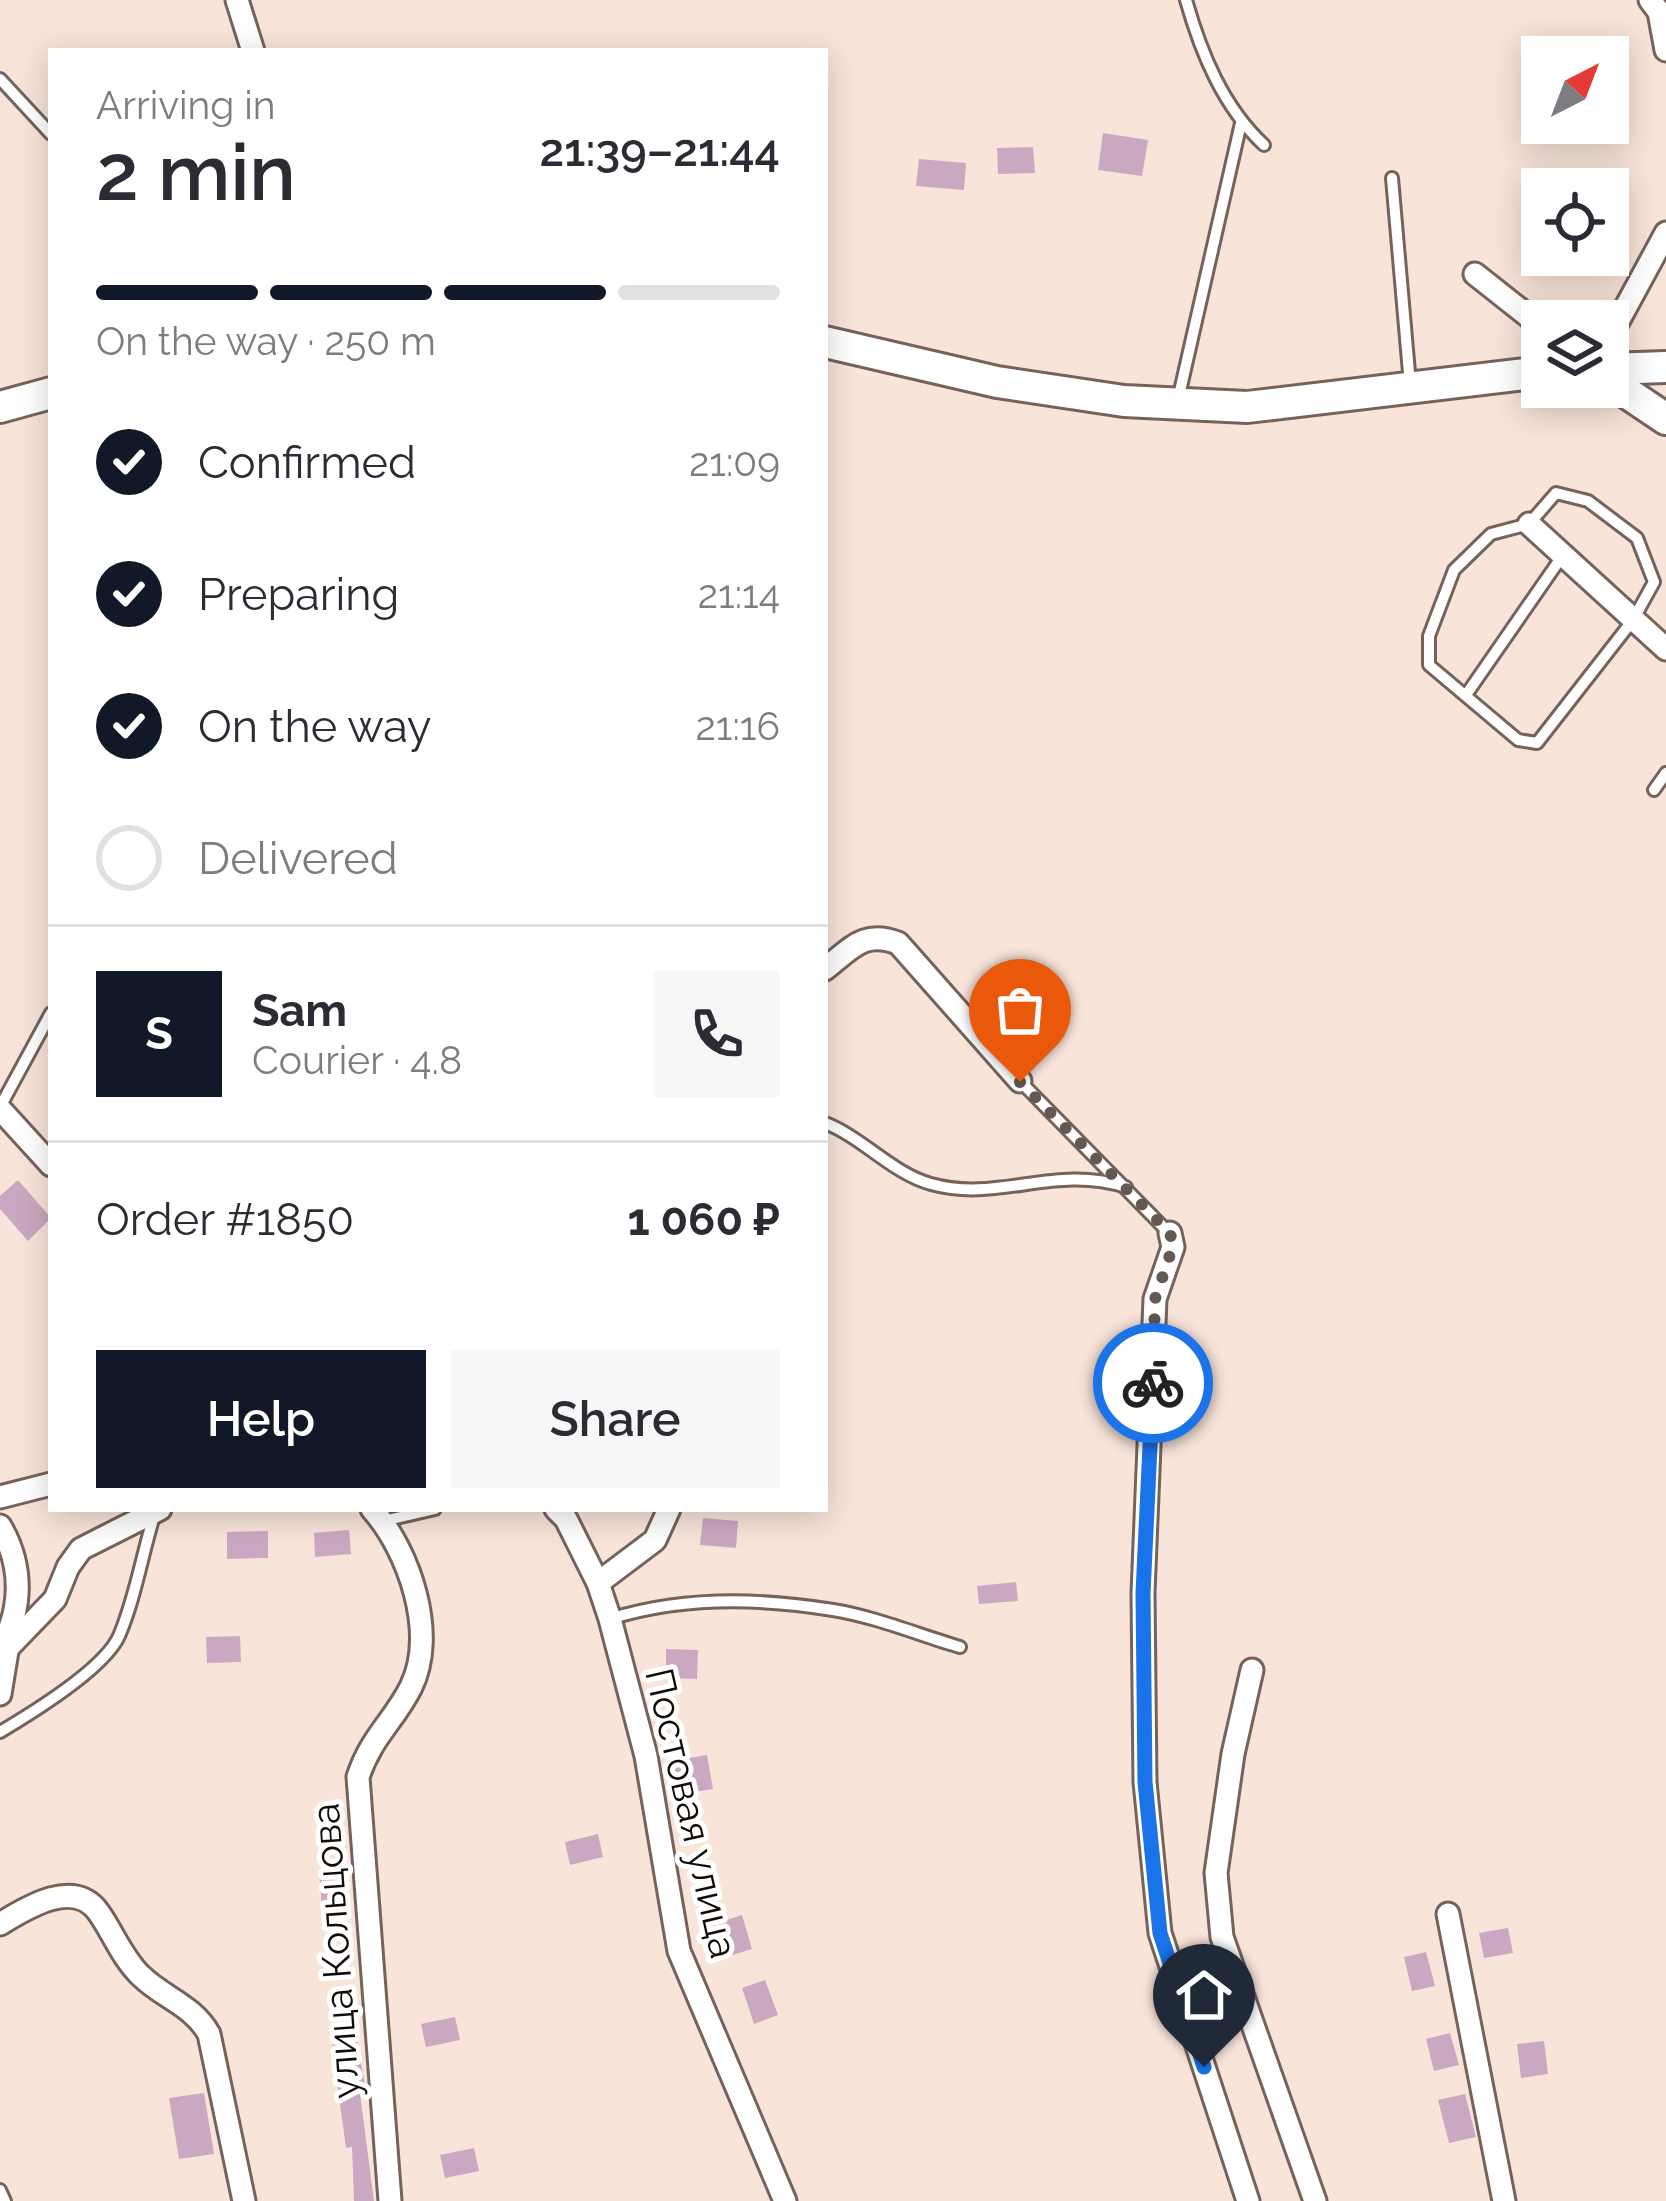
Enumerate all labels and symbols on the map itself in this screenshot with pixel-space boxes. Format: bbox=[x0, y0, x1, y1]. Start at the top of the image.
north arrow bbox=[1521, 36, 1629, 144]
pin bbox=[969, 959, 1071, 1082]
courier bbox=[1093, 1323, 1213, 1443]
street label: Постовая улица bbox=[636, 1664, 748, 1962]
street label: улица Кольцова bbox=[302, 1802, 368, 2100]
pin bbox=[1153, 1944, 1255, 2067]

